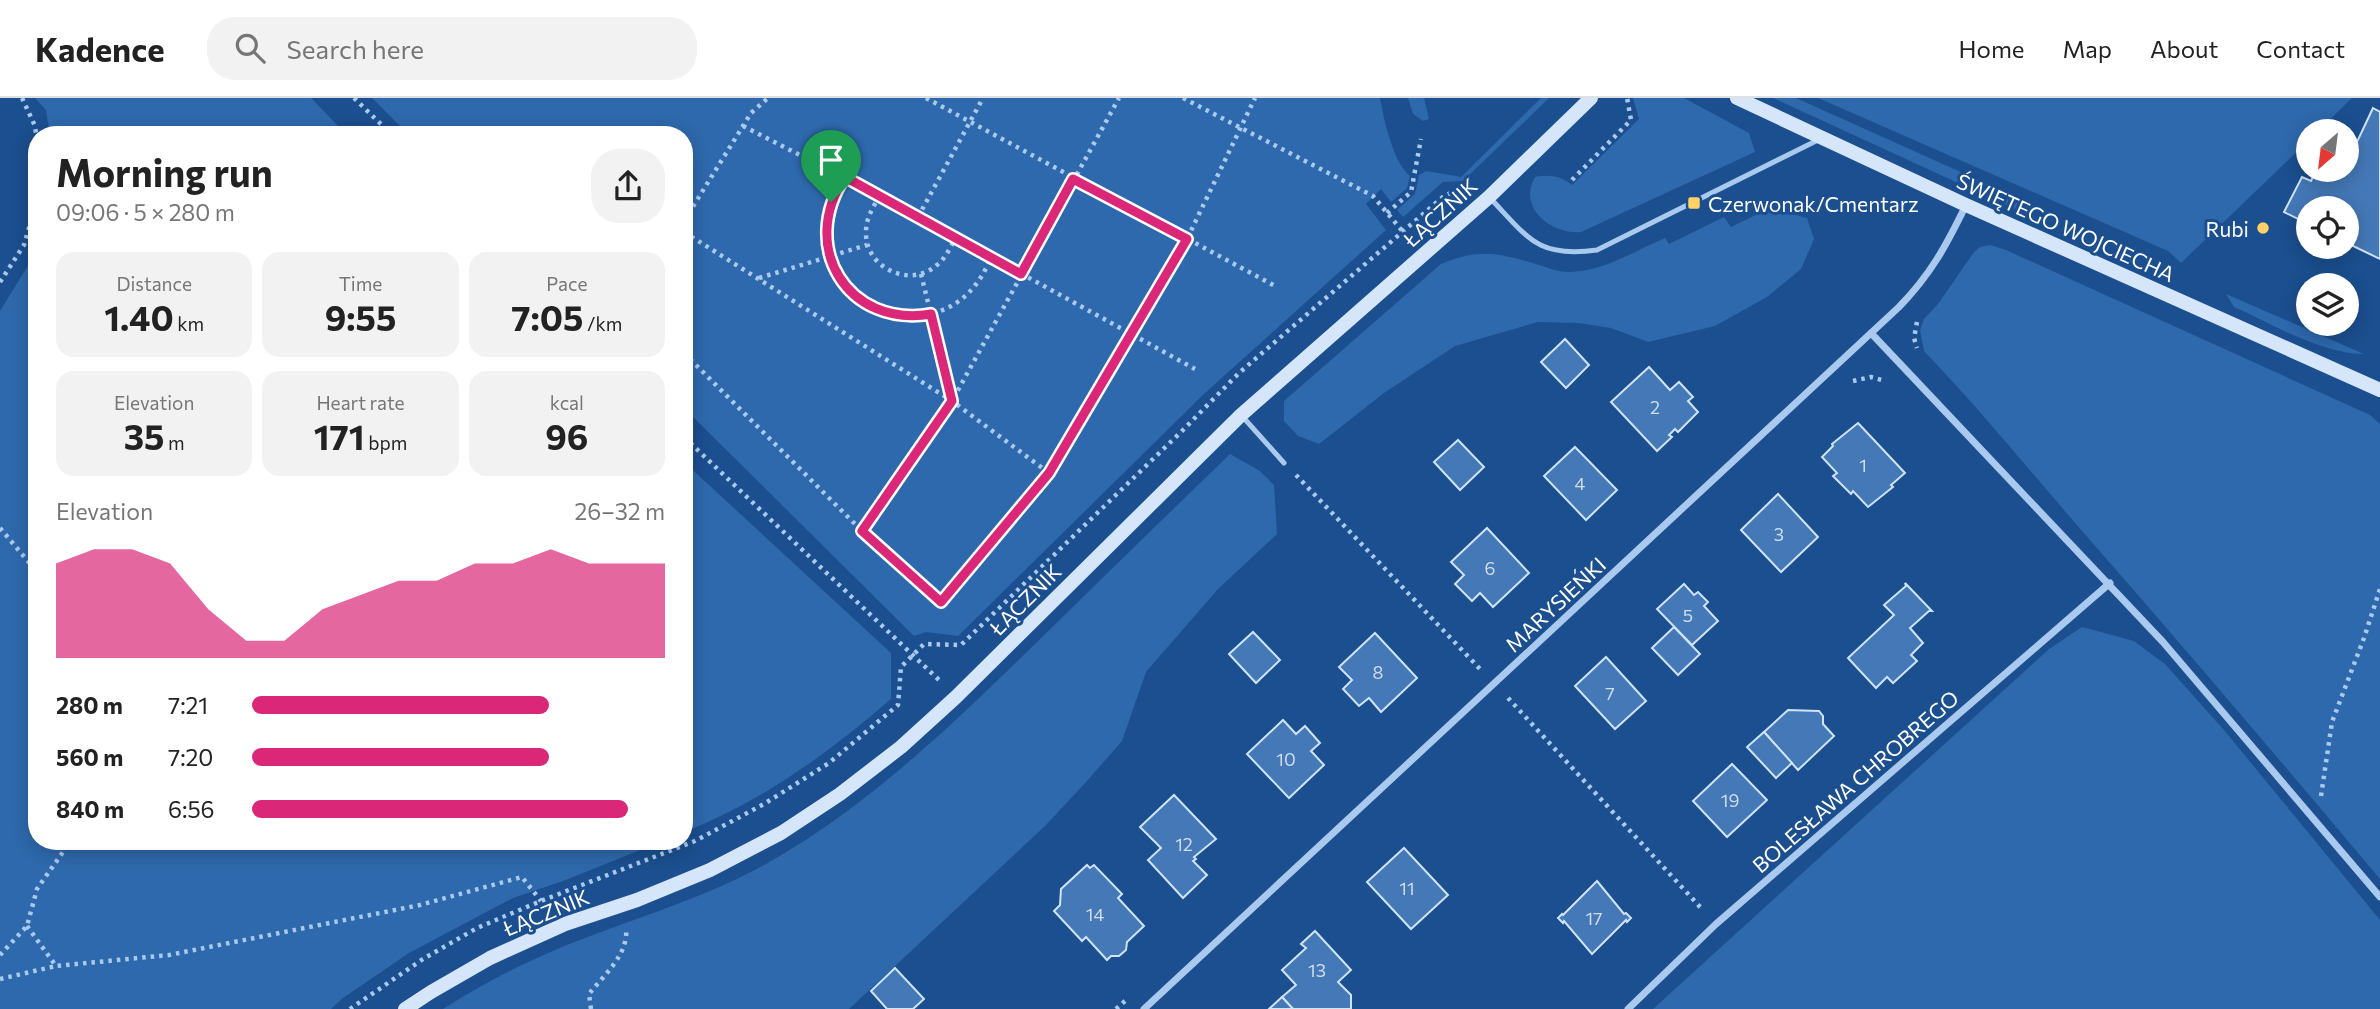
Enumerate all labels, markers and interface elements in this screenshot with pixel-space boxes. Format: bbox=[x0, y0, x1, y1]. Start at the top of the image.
search box bbox=[207, 17, 697, 80]
text: Kadence bbox=[35, 28, 165, 69]
icon: search bbox=[231, 29, 269, 67]
text: Search here bbox=[287, 33, 424, 64]
text: Home bbox=[1959, 34, 2025, 63]
text: Map bbox=[2063, 34, 2112, 63]
text: About bbox=[2150, 34, 2218, 63]
text: Contact bbox=[2256, 34, 2345, 63]
north arrow bbox=[2296, 119, 2359, 182]
map controls bbox=[2296, 119, 2359, 336]
pin bbox=[801, 130, 861, 202]
icon: arrive bbox=[812, 141, 850, 179]
text: Morning run bbox=[56, 148, 273, 195]
button: share bbox=[591, 149, 665, 223]
street label: ŚWIĘTEGO WOJCIECHA bbox=[1953, 168, 2179, 286]
street label: ŁĄCZNIK bbox=[1397, 172, 1482, 252]
place label: Czerwonak/Cmentarz bbox=[1708, 191, 1919, 216]
marker: Czerwonak/Cmentarz bbox=[1686, 195, 1702, 211]
button: locate bbox=[2296, 196, 2359, 259]
text: 09:06 · 5 × 280 m bbox=[56, 198, 235, 226]
place label: Rubi bbox=[2205, 216, 2249, 241]
marker: Rubi bbox=[2255, 220, 2271, 236]
text: Distance bbox=[116, 272, 192, 295]
text: Time bbox=[339, 272, 382, 295]
text: Pace bbox=[546, 272, 587, 295]
button: layers bbox=[2296, 273, 2359, 336]
text: 1.40 bbox=[104, 295, 174, 338]
text: 9:55 bbox=[325, 295, 396, 338]
text: 7:05 bbox=[511, 295, 583, 338]
text: km bbox=[174, 312, 204, 335]
text: /km bbox=[583, 312, 622, 335]
text: Elevation bbox=[114, 391, 194, 414]
text: Heart rate bbox=[316, 391, 405, 414]
text: kcal bbox=[550, 391, 584, 414]
house number: 2 bbox=[1650, 396, 1660, 418]
text: 35 bbox=[124, 414, 164, 457]
text: 171 bbox=[314, 414, 365, 457]
text: 96 bbox=[545, 414, 588, 457]
text: m bbox=[164, 431, 185, 454]
text: bpm bbox=[365, 431, 407, 454]
house number: 1 bbox=[1859, 454, 1867, 476]
house number: 4 bbox=[1575, 472, 1586, 494]
text: Elevation bbox=[56, 497, 153, 525]
text: 26–32 m bbox=[575, 497, 665, 525]
house number: 3 bbox=[1774, 523, 1784, 545]
street label: MARYSIEŃKI bbox=[1500, 551, 1610, 657]
house number: 6 bbox=[1485, 557, 1495, 579]
street label: ŁĄCZNIK bbox=[984, 558, 1066, 640]
house number: 5 bbox=[1683, 604, 1693, 626]
house number: 8 bbox=[1373, 661, 1384, 683]
house number: 7 bbox=[1605, 682, 1615, 704]
street label: BOLESŁAWA CHROBREGO bbox=[1747, 685, 1963, 877]
text: 280 m bbox=[56, 691, 123, 719]
text: 7:21 bbox=[168, 691, 208, 719]
text: 560 m bbox=[56, 743, 123, 771]
text: 7:20 bbox=[168, 743, 213, 771]
house number: 10 bbox=[1276, 748, 1296, 770]
house number: 19 bbox=[1721, 789, 1739, 811]
text: 840 m bbox=[56, 795, 124, 823]
text: 6:56 bbox=[168, 795, 215, 823]
house number: 12 bbox=[1175, 833, 1193, 855]
house number: 11 bbox=[1399, 877, 1415, 899]
street label: ŁĄCZNIK bbox=[499, 883, 593, 941]
house number: 14 bbox=[1086, 903, 1104, 925]
house number: 17 bbox=[1585, 907, 1603, 929]
house number: 13 bbox=[1308, 959, 1326, 981]

